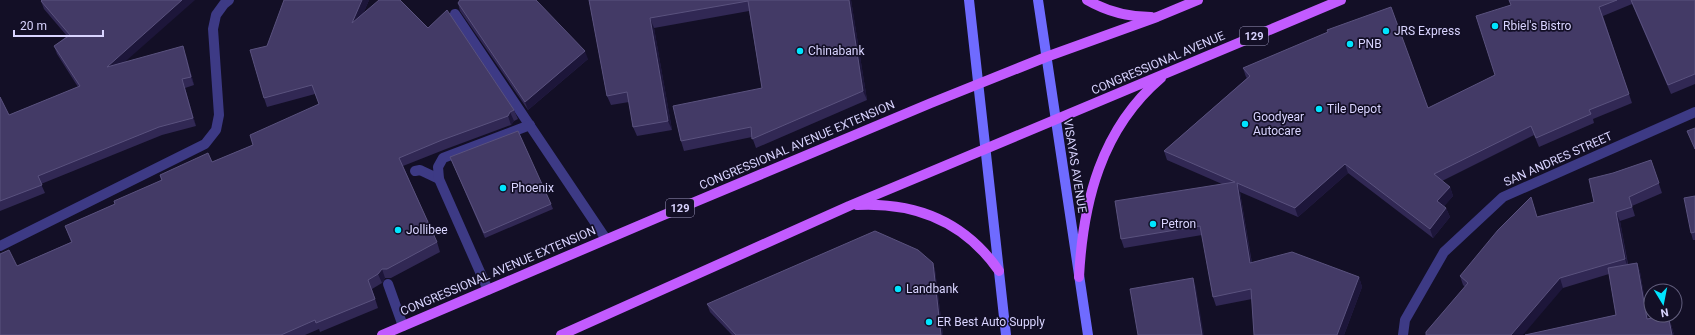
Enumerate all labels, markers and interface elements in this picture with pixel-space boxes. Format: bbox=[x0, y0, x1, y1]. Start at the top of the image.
scale bar bbox=[14, 12, 103, 38]
text: 20 m bbox=[20, 19, 47, 33]
place label: Rbiel's Bistro bbox=[1503, 19, 1572, 33]
marker: Rbiel's Bistro bbox=[1490, 21, 1500, 31]
place label: JRS Express bbox=[1394, 24, 1460, 38]
marker: JRS Express bbox=[1381, 26, 1391, 36]
road number: 129 bbox=[1240, 27, 1268, 45]
street label: CONGRESSIONAL AVENUE bbox=[1089, 28, 1227, 98]
place label: PNB bbox=[1358, 37, 1382, 51]
marker: PNB bbox=[1345, 39, 1355, 49]
place label: Chinabank bbox=[808, 44, 865, 58]
marker: Chinabank bbox=[795, 46, 805, 56]
street label: CONGRESSIONAL AVENUE EXTENSION bbox=[697, 97, 897, 193]
place label: Tile Depot bbox=[1327, 102, 1381, 116]
marker: Tile Depot bbox=[1314, 104, 1324, 114]
place label: Goodyear Autocare bbox=[1253, 110, 1304, 138]
street label: VISAYAS AVENUE bbox=[1061, 118, 1089, 214]
marker: Goodyear Autocare bbox=[1240, 119, 1250, 129]
street label: SAN ANDRES STREET bbox=[1501, 129, 1615, 189]
place label: Phoenix bbox=[511, 181, 554, 195]
marker: Phoenix bbox=[498, 183, 508, 193]
road number: 129 bbox=[666, 199, 694, 217]
place label: Petron bbox=[1161, 217, 1196, 231]
marker: Petron bbox=[1148, 219, 1158, 229]
street label: CONGRESSIONAL AVENUE EXTENSION bbox=[398, 223, 598, 319]
place label: Jollibee bbox=[406, 223, 448, 237]
marker: Jollibee bbox=[393, 225, 403, 235]
place label: Landbank bbox=[906, 282, 959, 296]
north arrow bbox=[1643, 283, 1683, 323]
marker: Landbank bbox=[893, 284, 903, 294]
text: N bbox=[1659, 305, 1670, 319]
place label: ER Best Auto Supply bbox=[937, 315, 1045, 329]
marker: ER Best Auto Supply bbox=[924, 317, 934, 327]

